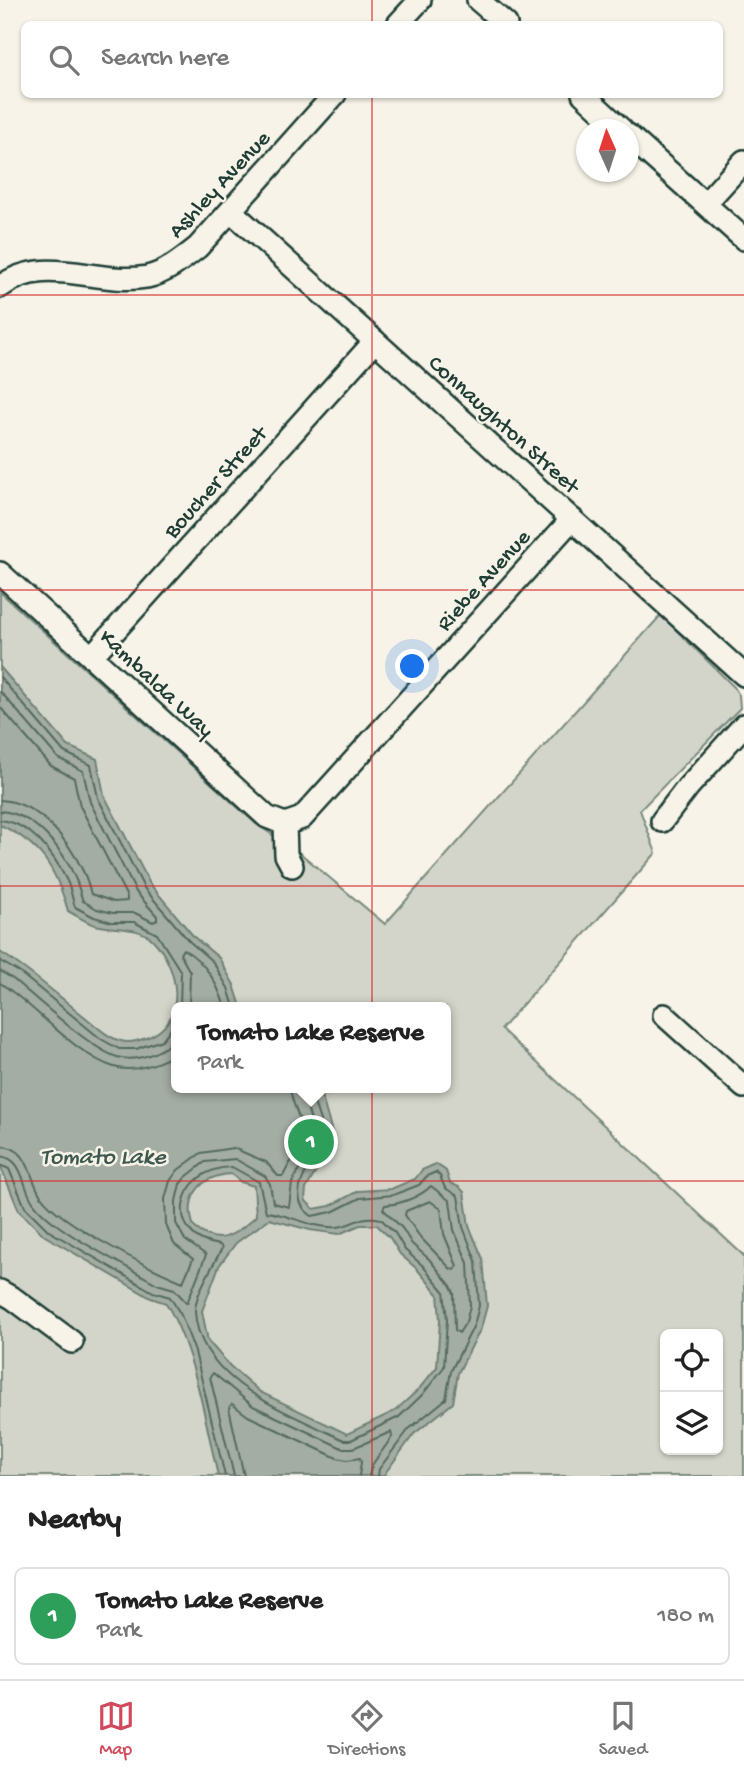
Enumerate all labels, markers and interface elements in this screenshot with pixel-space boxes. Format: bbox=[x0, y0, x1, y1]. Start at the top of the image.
search box bbox=[21, 21, 723, 98]
icon: search bbox=[45, 41, 83, 79]
text: Search here bbox=[101, 44, 229, 75]
north arrow bbox=[576, 119, 639, 182]
street label: Ashley Avenue bbox=[164, 125, 278, 245]
street label: Connaughton Street bbox=[421, 351, 585, 502]
street label: Boucher Street bbox=[159, 421, 275, 546]
street label: Riebe Avenue bbox=[432, 524, 538, 638]
street label: Kambalda Way bbox=[93, 625, 219, 745]
your location bbox=[395, 649, 429, 683]
popup bbox=[171, 1002, 451, 1093]
text: Tomato Lake Reserve bbox=[198, 1019, 424, 1050]
text: Park bbox=[198, 1050, 242, 1077]
pin: 1 bbox=[288, 1116, 334, 1168]
water label: Tomato Lake bbox=[40, 1144, 167, 1173]
map controls bbox=[660, 1329, 723, 1455]
button: locate bbox=[660, 1329, 723, 1392]
button: layers bbox=[660, 1392, 723, 1455]
text: Nearby bbox=[28, 1504, 121, 1539]
text: Tomato Lake Reserve bbox=[97, 1587, 323, 1618]
text: 1 bbox=[48, 1603, 58, 1630]
text: 180 m bbox=[657, 1603, 714, 1630]
text: Park bbox=[97, 1618, 141, 1645]
tab: Map bbox=[97, 1697, 135, 1762]
tab: Directions bbox=[328, 1697, 405, 1762]
tab: Saved bbox=[599, 1697, 647, 1762]

